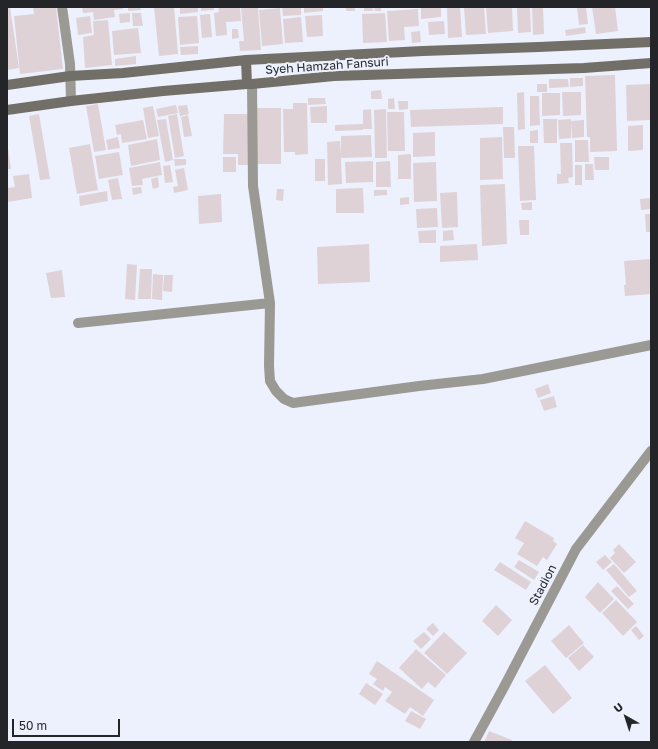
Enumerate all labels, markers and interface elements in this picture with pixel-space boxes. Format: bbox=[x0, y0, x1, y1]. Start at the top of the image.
street label: Syeh Hamzah Fansuri bbox=[265, 55, 389, 77]
street label: Stadion bbox=[526, 562, 560, 608]
north arrow bbox=[606, 697, 646, 737]
text: U bbox=[611, 700, 625, 715]
scale bar bbox=[14, 711, 122, 737]
text: 50 m bbox=[19, 718, 47, 733]

